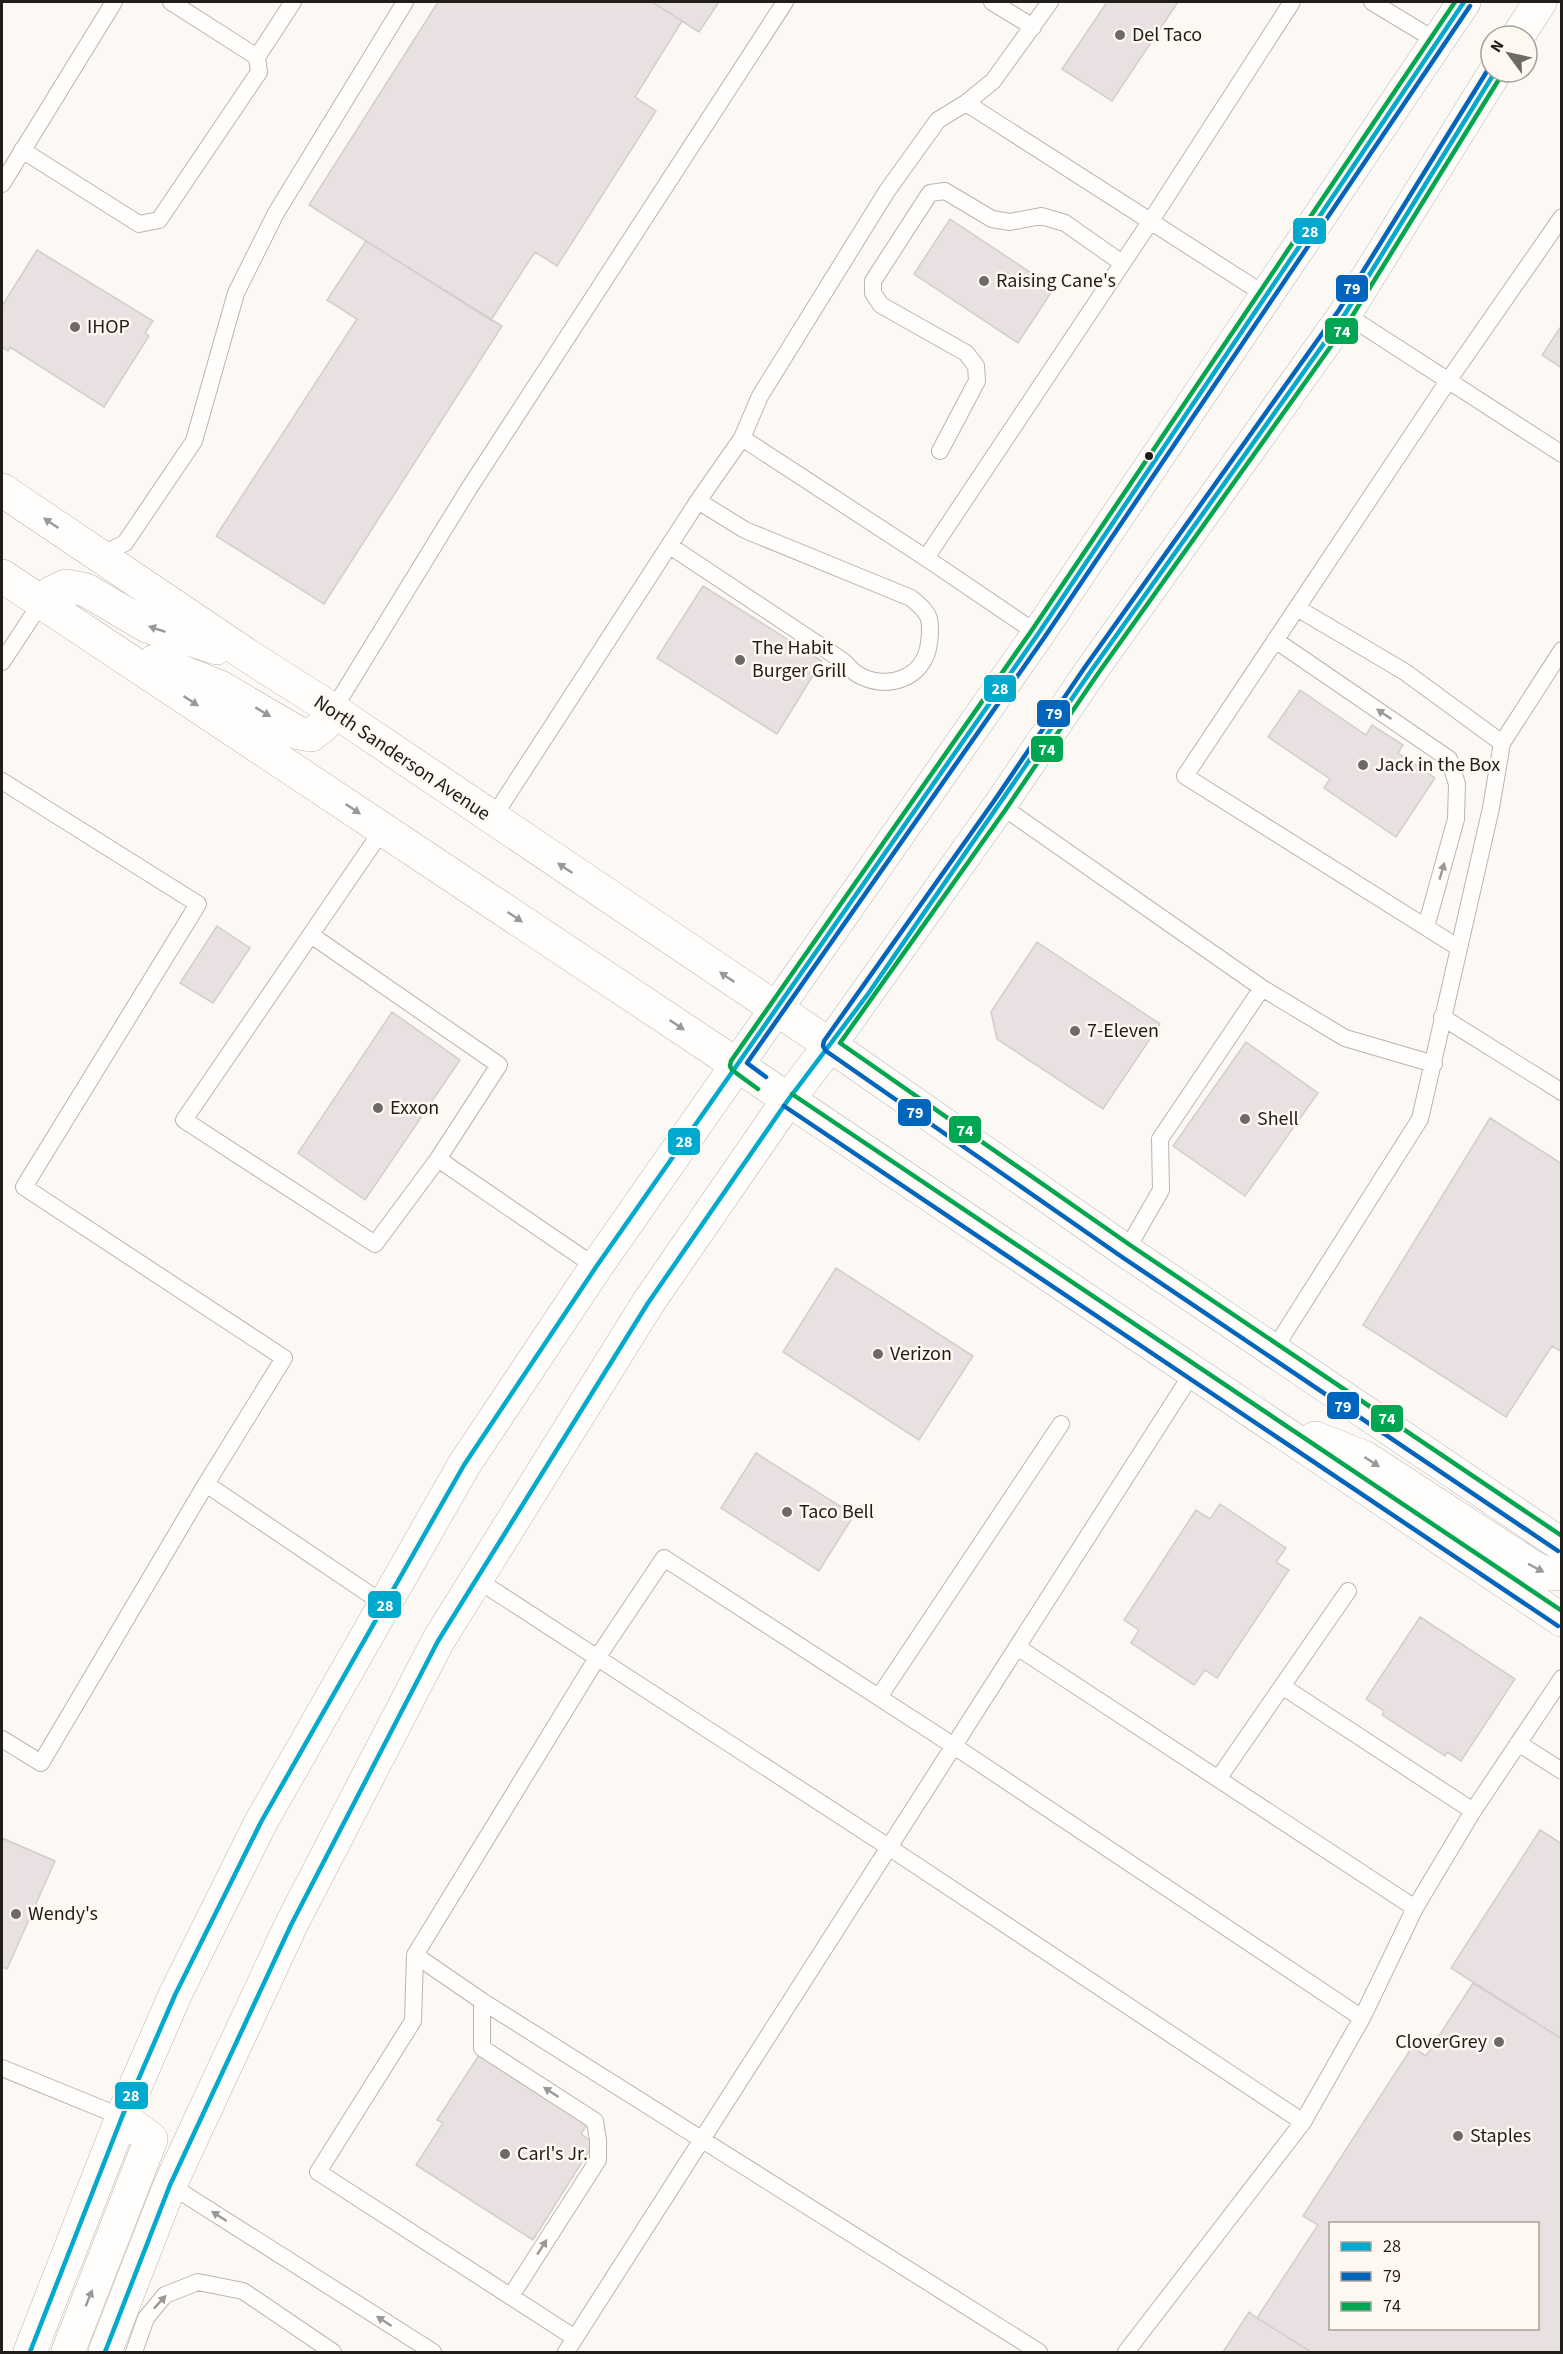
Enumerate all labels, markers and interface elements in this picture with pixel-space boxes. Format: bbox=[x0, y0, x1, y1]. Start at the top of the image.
place label: Del Taco bbox=[1132, 21, 1202, 49]
north arrow bbox=[1479, 24, 1539, 84]
marker: Del Taco bbox=[1113, 28, 1127, 42]
text: N bbox=[1485, 36, 1509, 57]
line badge: 28 bbox=[1292, 217, 1327, 245]
text: 28 bbox=[1302, 221, 1318, 243]
place label: Raising Cane's bbox=[996, 267, 1116, 295]
marker: Raising Cane's bbox=[977, 274, 991, 288]
line badge: 79 bbox=[1335, 274, 1369, 303]
text: 79 bbox=[1344, 278, 1360, 300]
place label: IHOP bbox=[87, 313, 130, 341]
line badge: 74 bbox=[1324, 317, 1359, 345]
marker: IHOP bbox=[68, 320, 82, 334]
text: 74 bbox=[1334, 321, 1351, 343]
unlabelled marker bbox=[1143, 450, 1155, 462]
one-way arrow bbox=[43, 517, 59, 529]
one-way arrow bbox=[148, 624, 166, 633]
place label: The Habit Burger Grill bbox=[752, 634, 846, 685]
marker: The Habit Burger Grill bbox=[733, 653, 747, 667]
line badge: 28 bbox=[983, 674, 1017, 703]
text: 28 bbox=[992, 678, 1008, 700]
street label: North Sanderson Avenue bbox=[308, 688, 496, 828]
one-way arrow bbox=[182, 695, 198, 707]
line badge: 79 bbox=[1036, 699, 1071, 728]
text: 79 bbox=[1046, 703, 1062, 725]
one-way arrow bbox=[255, 707, 271, 718]
one-way arrow bbox=[1376, 708, 1392, 720]
line badge: 74 bbox=[1030, 735, 1064, 763]
text: 74 bbox=[1039, 739, 1056, 761]
place label: Jack in the Box bbox=[1375, 751, 1500, 779]
marker: Jack in the Box bbox=[1356, 758, 1370, 772]
one-way arrow bbox=[345, 803, 361, 814]
one-way arrow bbox=[558, 862, 574, 874]
one-way arrow bbox=[1437, 862, 1447, 880]
one-way arrow bbox=[507, 911, 523, 922]
one-way arrow bbox=[719, 971, 735, 982]
place label: 7-Eleven bbox=[1087, 1017, 1159, 1045]
one-way arrow bbox=[669, 1020, 686, 1031]
marker: 7-Eleven bbox=[1068, 1024, 1082, 1038]
place label: Exxon bbox=[390, 1094, 439, 1122]
line badge: 79 bbox=[897, 1098, 932, 1127]
marker: Exxon bbox=[371, 1101, 385, 1115]
text: 79 bbox=[907, 1102, 923, 1124]
place label: Shell bbox=[1257, 1105, 1299, 1133]
marker: Shell bbox=[1238, 1112, 1252, 1126]
line badge: 74 bbox=[948, 1115, 982, 1144]
text: 74 bbox=[957, 1120, 974, 1142]
line badge: 28 bbox=[667, 1127, 701, 1156]
text: 28 bbox=[676, 1131, 692, 1153]
place label: Verizon bbox=[890, 1340, 952, 1368]
marker: Verizon bbox=[871, 1347, 885, 1361]
line badge: 79 bbox=[1326, 1391, 1360, 1420]
text: 79 bbox=[1335, 1396, 1351, 1418]
line badge: 74 bbox=[1370, 1404, 1404, 1433]
text: 74 bbox=[1379, 1408, 1396, 1430]
one-way arrow bbox=[1364, 1457, 1380, 1468]
place label: Taco Bell bbox=[799, 1498, 874, 1526]
marker: Taco Bell bbox=[780, 1505, 794, 1519]
one-way arrow bbox=[1528, 1563, 1545, 1573]
line badge: 28 bbox=[367, 1590, 402, 1619]
text: 28 bbox=[377, 1595, 393, 1617]
place label: Wendy's bbox=[28, 1900, 98, 1928]
marker: Wendy's bbox=[9, 1907, 23, 1921]
place label: CloverGrey bbox=[1395, 2028, 1488, 2056]
marker: CloverGrey bbox=[1492, 2035, 1506, 2049]
line badge: 28 bbox=[114, 2081, 149, 2110]
text: 28 bbox=[123, 2085, 139, 2107]
one-way arrow bbox=[543, 2087, 560, 2098]
place label: Staples bbox=[1470, 2122, 1531, 2150]
marker: Staples bbox=[1451, 2129, 1465, 2143]
place label: Carl's Jr. bbox=[517, 2140, 588, 2168]
marker: Carl's Jr. bbox=[498, 2147, 512, 2161]
one-way arrow bbox=[211, 2211, 227, 2222]
legend bbox=[1329, 2222, 1539, 2330]
text: 28 bbox=[1383, 2234, 1401, 2259]
one-way arrow bbox=[537, 2239, 548, 2255]
text: 79 bbox=[1383, 2264, 1401, 2289]
one-way arrow bbox=[84, 2289, 94, 2307]
text: 74 bbox=[1383, 2294, 1401, 2319]
one-way arrow bbox=[153, 2295, 167, 2309]
one-way arrow bbox=[376, 2315, 392, 2327]

